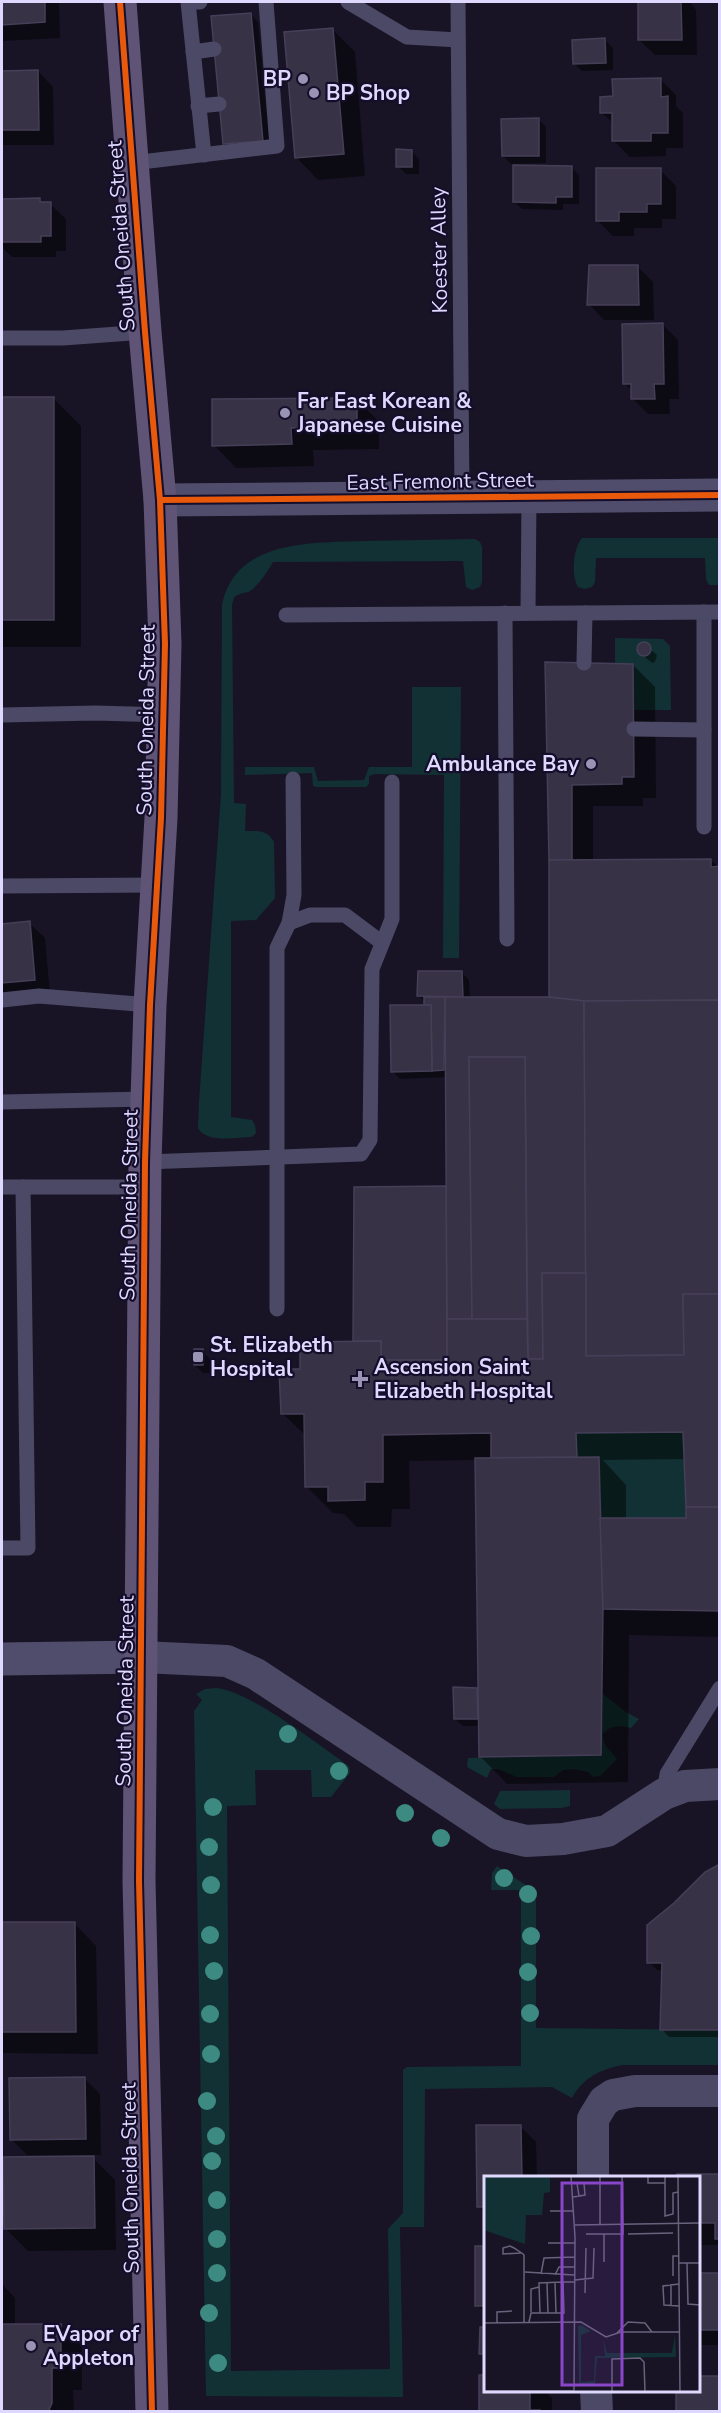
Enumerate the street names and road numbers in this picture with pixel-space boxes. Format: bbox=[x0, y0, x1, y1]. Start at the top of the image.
street label: South Oneida Street bbox=[100, 139, 142, 332]
street label: Koester Alley bbox=[424, 186, 454, 314]
street label: East Fremont Street bbox=[346, 465, 535, 497]
street label: South Oneida Street bbox=[130, 624, 162, 816]
street label: South Oneida Street bbox=[113, 1109, 145, 1301]
street label: South Oneida Street bbox=[109, 1595, 141, 1787]
street label: South Oneida Street bbox=[114, 2082, 146, 2274]

